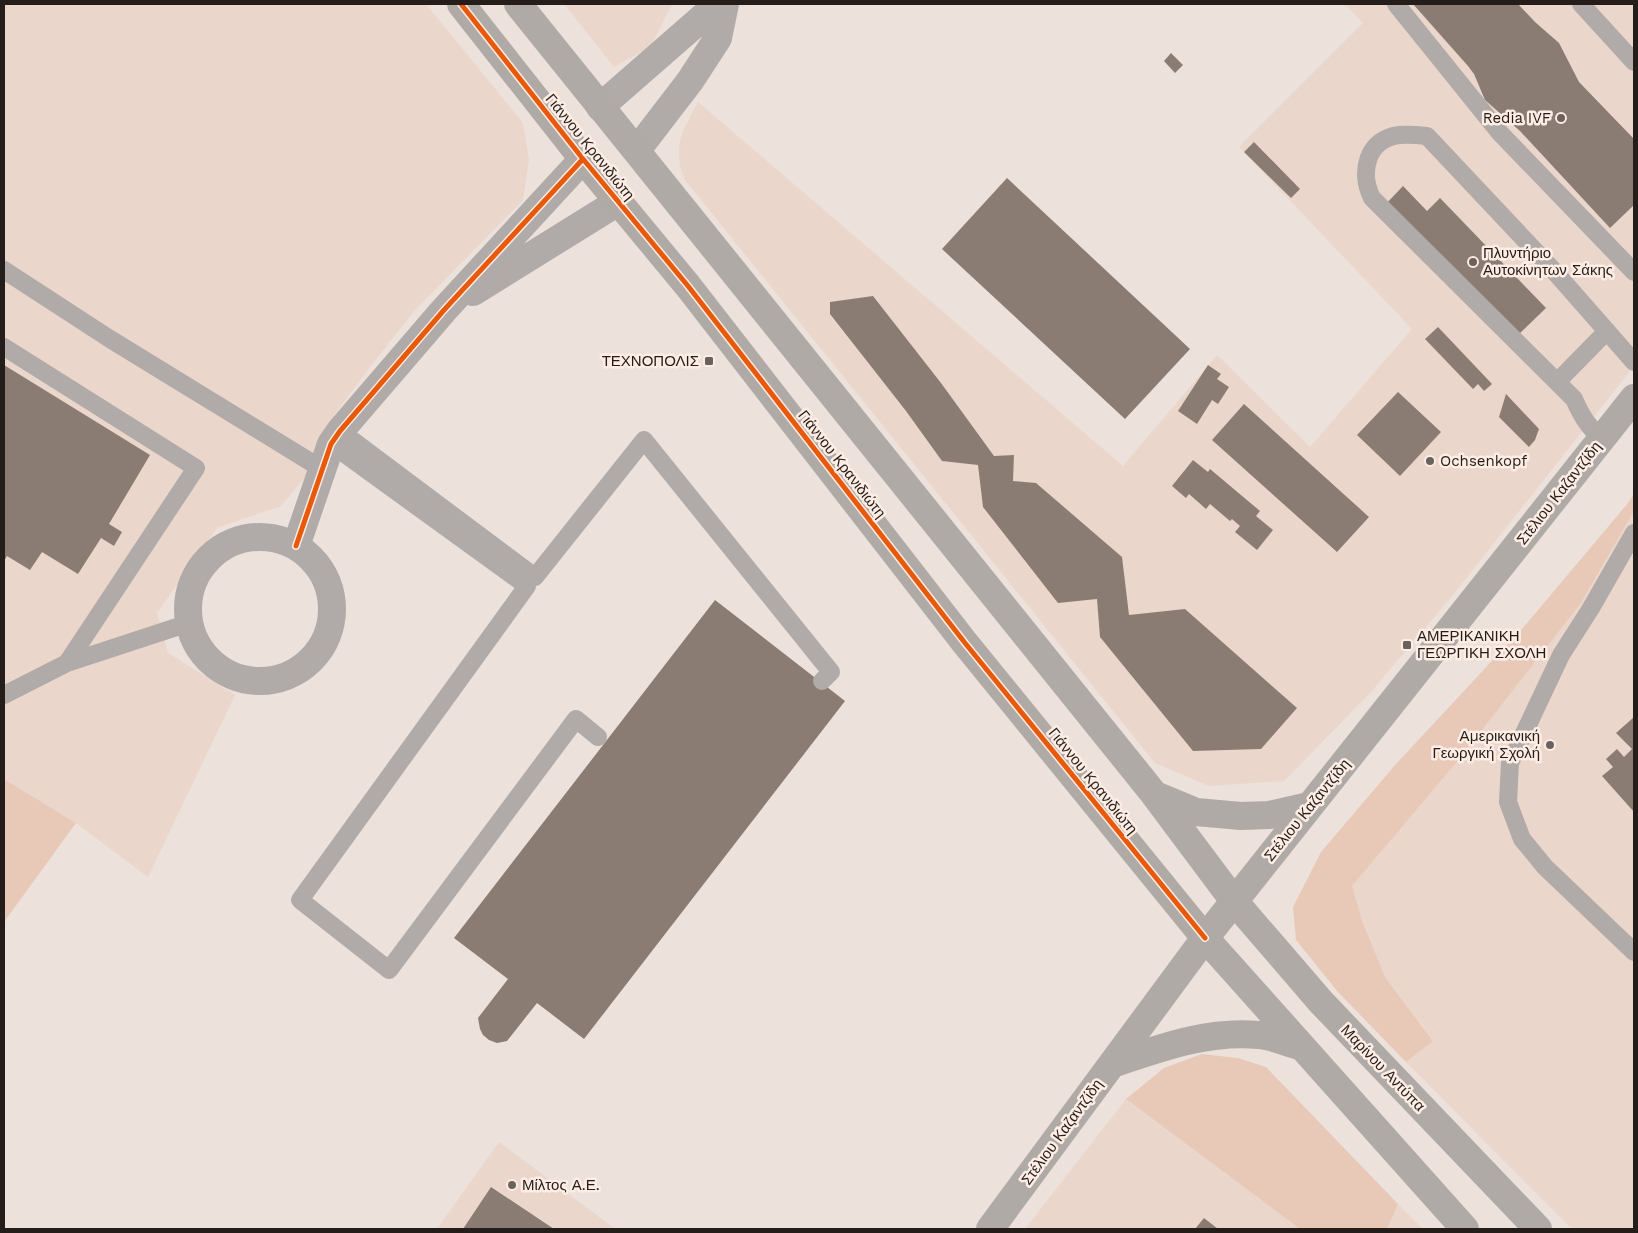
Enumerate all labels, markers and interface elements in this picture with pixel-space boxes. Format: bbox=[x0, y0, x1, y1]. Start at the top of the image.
street label: Γιάννου Κρανιδιώτη bbox=[542, 90, 638, 204]
place label: Redia IVF bbox=[1483, 109, 1551, 127]
marker: Redia IVF bbox=[1555, 112, 1567, 124]
place label: Πλυντήριο Αυτοκίνητων Σάκης bbox=[1483, 244, 1613, 279]
marker: Πλυντήριο Αυτοκίνητων Σάκης bbox=[1467, 256, 1479, 268]
place label: ΤΕΧΝΟΠΟΛΙΣ bbox=[602, 352, 699, 370]
marker: ΤΕΧΝΟΠΟΛΙΣ bbox=[703, 355, 715, 367]
street label: Γιάννου Κρανιδιώτη bbox=[794, 407, 890, 521]
street label: Στέλιου Καζαντζίδη bbox=[1513, 438, 1605, 548]
place label: Ochsenkopf bbox=[1440, 452, 1527, 470]
marker: Ochsenkopf bbox=[1424, 455, 1436, 467]
place label: ΑΜΕΡΙΚΑΝΙΚΗ ΓΕΩΡΓΙΚΗ ΣΧΟΛΗ bbox=[1417, 627, 1546, 662]
marker: ΑΜΕΡΙΚΑΝΙΚΗ ΓΕΩΡΓΙΚΗ ΣΧΟΛΗ bbox=[1401, 639, 1413, 651]
street label: Γιάννου Κρανιδιώτη bbox=[1045, 724, 1141, 838]
place label: Αμερικανική Γεωργική Σχολή bbox=[1432, 727, 1540, 762]
marker: Αμερικανική Γεωργική Σχολή bbox=[1544, 739, 1556, 751]
street label: Στέλιου Καζαντζίδη bbox=[1260, 755, 1354, 865]
street label: Μαρίνου Αντύπα bbox=[1337, 1021, 1429, 1115]
street label: Στέλιου Καζαντζίδη bbox=[1018, 1076, 1106, 1188]
place label: Μίλτος Α.Ε. bbox=[522, 1176, 600, 1194]
marker: Μίλτος Α.Ε. bbox=[506, 1179, 518, 1191]

